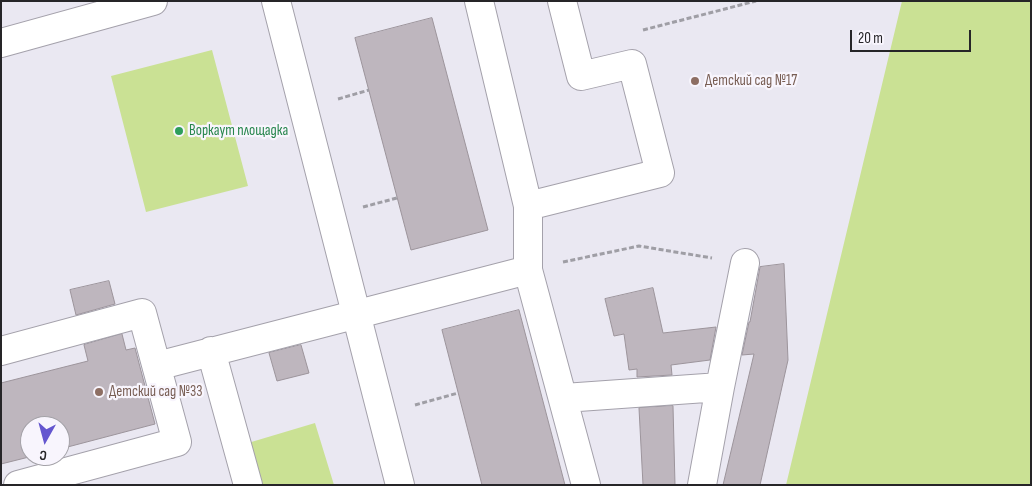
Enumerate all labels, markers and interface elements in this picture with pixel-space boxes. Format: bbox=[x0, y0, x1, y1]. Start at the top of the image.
scale bar bbox=[852, 20, 973, 52]
text: 20 m bbox=[858, 29, 883, 48]
place label: Детский сад №17 bbox=[705, 72, 797, 90]
marker: Детский сад №17 bbox=[689, 75, 701, 87]
place label: Воркаут площадка bbox=[189, 122, 288, 140]
marker: Воркаут площадка bbox=[173, 125, 185, 137]
place label: Детский сад №33 bbox=[109, 383, 202, 401]
marker: Детский сад №33 bbox=[93, 386, 105, 398]
north arrow bbox=[20, 416, 70, 466]
text: С bbox=[39, 447, 48, 464]

